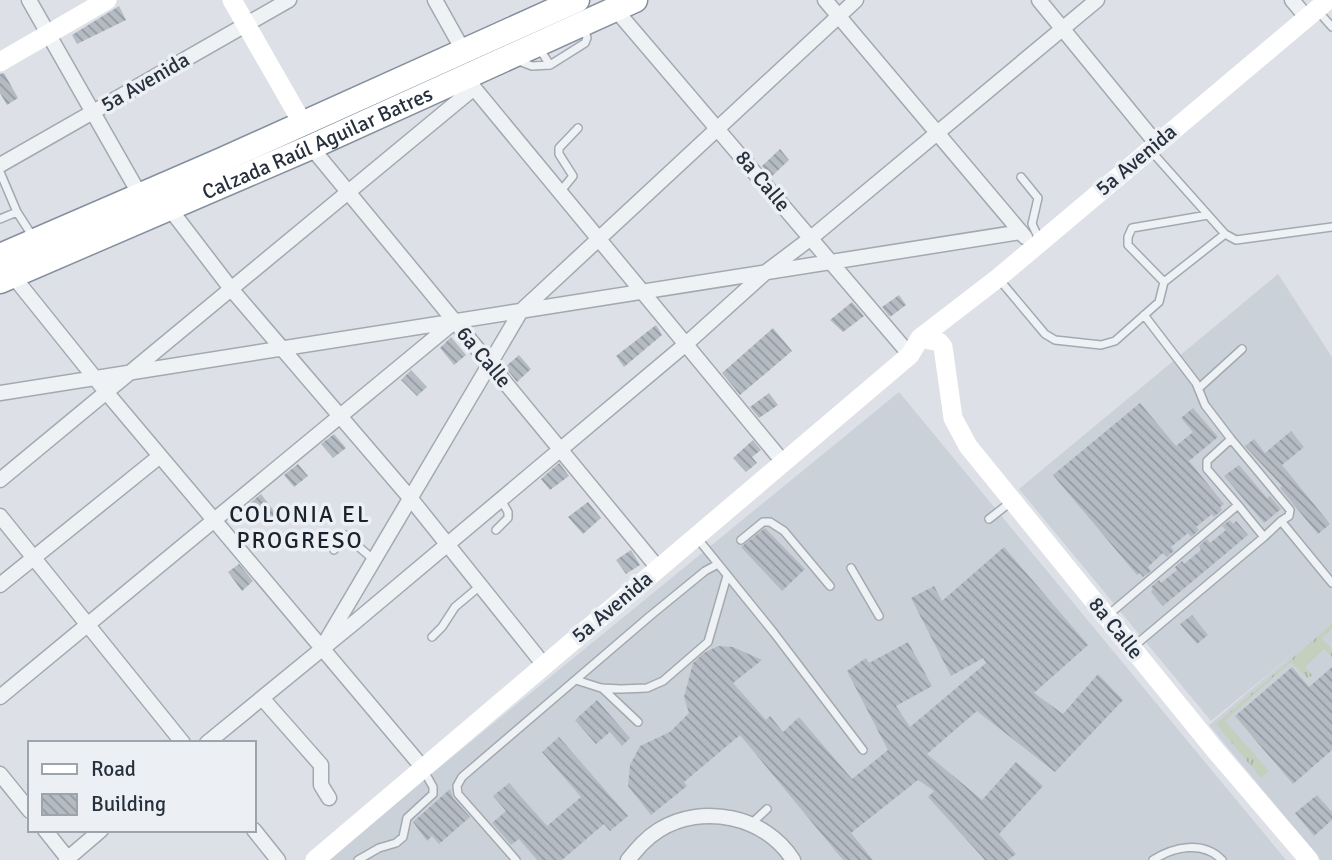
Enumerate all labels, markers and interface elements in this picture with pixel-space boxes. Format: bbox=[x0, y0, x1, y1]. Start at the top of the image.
street label: 5a Avenida bbox=[96, 46, 194, 118]
street label: Calzada Raúl Aguilar Batres bbox=[198, 81, 437, 205]
street label: 5a Avenida bbox=[1090, 119, 1182, 201]
street label: 8a Calle bbox=[730, 145, 796, 217]
street label: 6a Calle bbox=[451, 321, 517, 393]
district label: COLONIA EL PROGRESO bbox=[229, 500, 371, 555]
street label: 5a Avenida bbox=[566, 566, 658, 648]
street label: 8a Calle bbox=[1083, 592, 1149, 664]
legend bbox=[28, 741, 256, 832]
text: Road bbox=[91, 756, 136, 782]
text: Building bbox=[91, 791, 166, 817]

